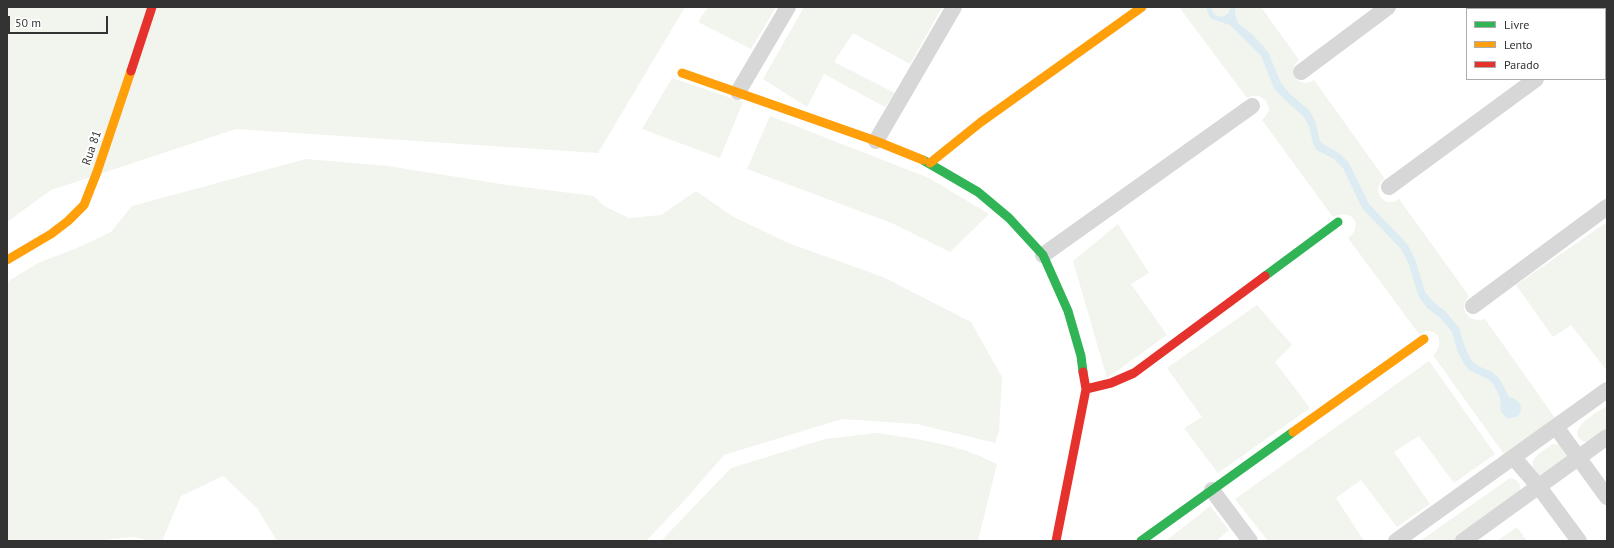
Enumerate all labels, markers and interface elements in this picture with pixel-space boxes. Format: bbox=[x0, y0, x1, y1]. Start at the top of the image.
scale bar bbox=[10, 8, 110, 34]
legend bbox=[1466, 8, 1606, 80]
text: 50 m bbox=[15, 15, 41, 30]
text: Livre bbox=[1504, 17, 1529, 32]
text: Lento bbox=[1504, 37, 1533, 52]
text: Parado bbox=[1504, 57, 1539, 72]
street label: Rua 81 bbox=[79, 129, 105, 167]

